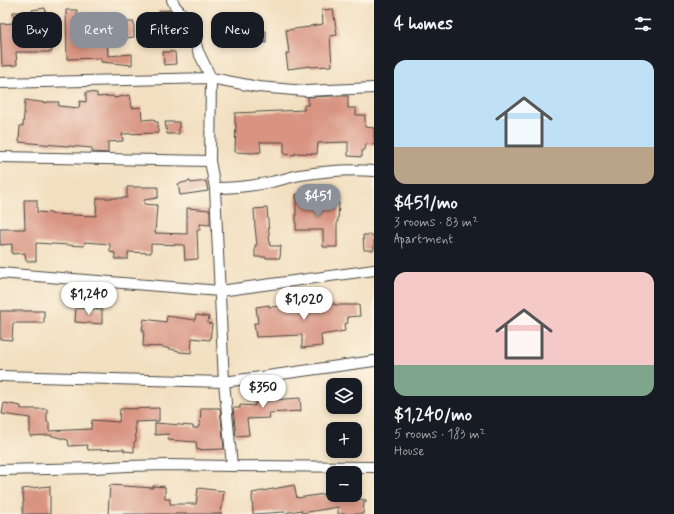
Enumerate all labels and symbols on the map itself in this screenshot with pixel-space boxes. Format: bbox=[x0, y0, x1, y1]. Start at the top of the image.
pin: $451 bbox=[294, 184, 342, 218]
pin: $1,240 bbox=[56, 282, 122, 316]
pin: $1,020 bbox=[271, 287, 337, 321]
pin: $350 bbox=[239, 375, 287, 409]

